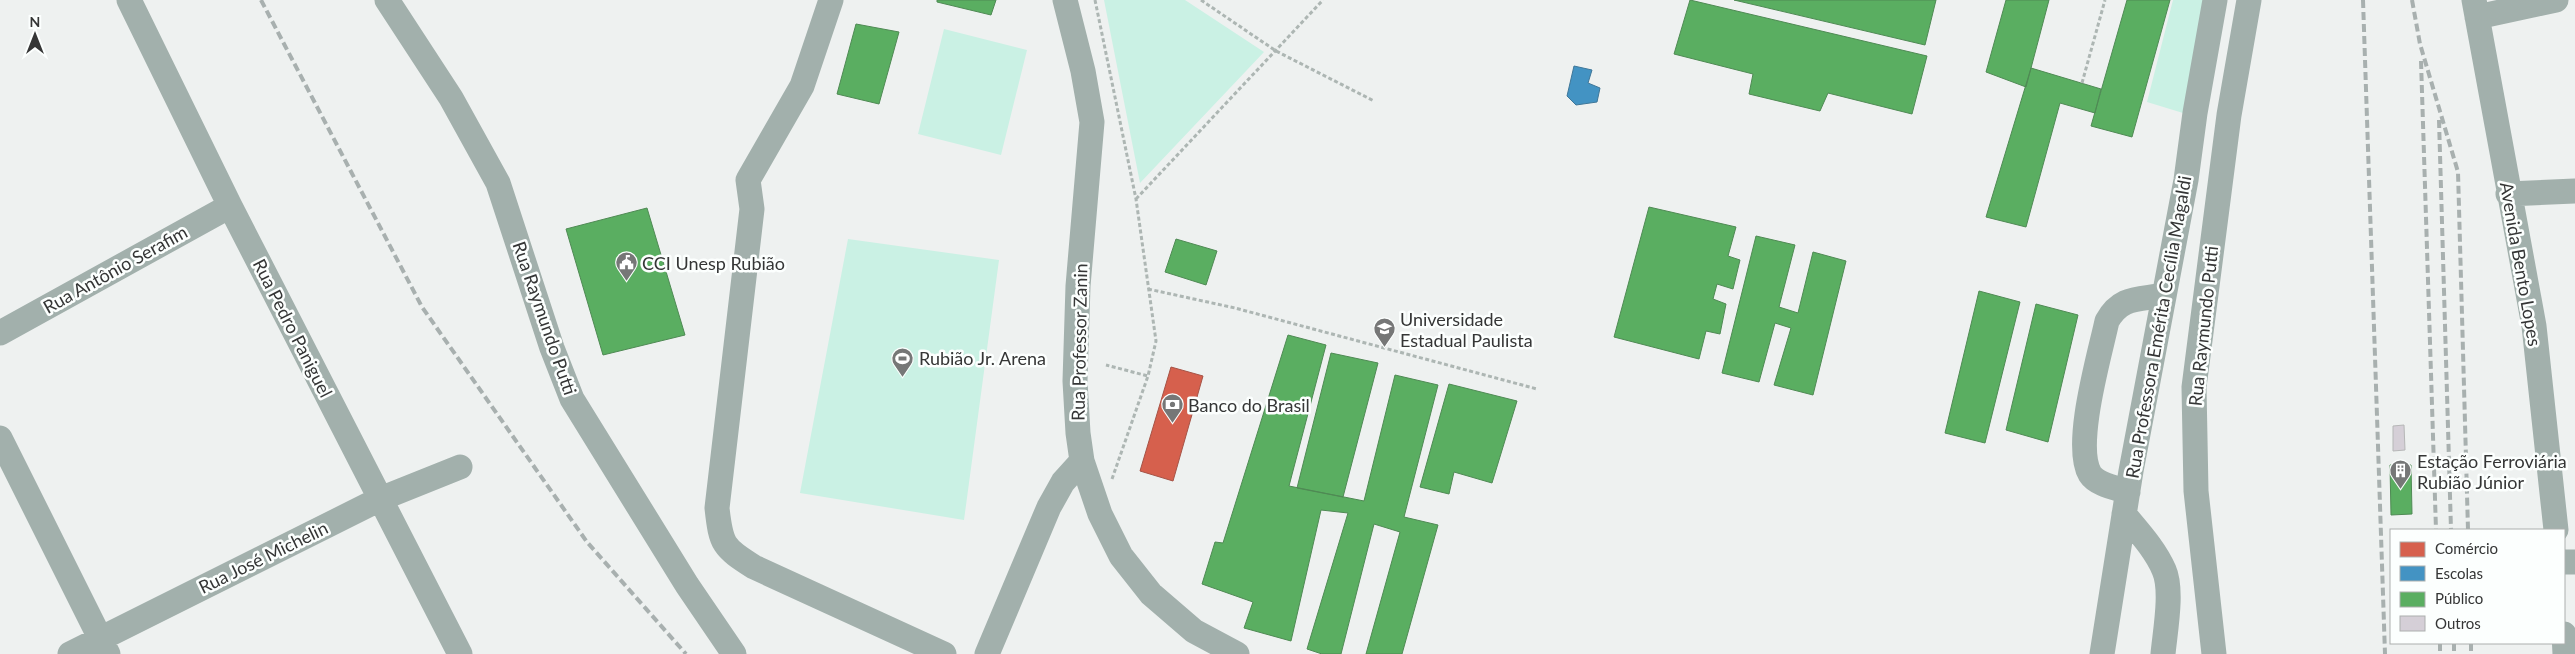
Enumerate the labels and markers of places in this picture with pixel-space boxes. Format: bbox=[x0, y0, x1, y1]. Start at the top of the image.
public building icon: CCI Unesp Rubião bbox=[614, 251, 638, 282]
place label: CCI Unesp Rubião bbox=[642, 252, 785, 274]
place label: Universidade Estadual Paulista bbox=[1400, 308, 1533, 351]
school or university icon: Universidade Estadual Paulista bbox=[1372, 317, 1396, 348]
sports icon: Rubião Jr. Arena bbox=[891, 346, 915, 377]
place label: Rubião Jr. Arena bbox=[919, 347, 1046, 369]
bank icon: Banco do Brasil bbox=[1160, 393, 1184, 424]
place label: Banco do Brasil bbox=[1188, 394, 1310, 416]
place label: Estação Ferroviária Rubião Júnior bbox=[2417, 450, 2567, 493]
building icon: Estação Ferroviária Rubião Júnior bbox=[2389, 459, 2413, 490]

